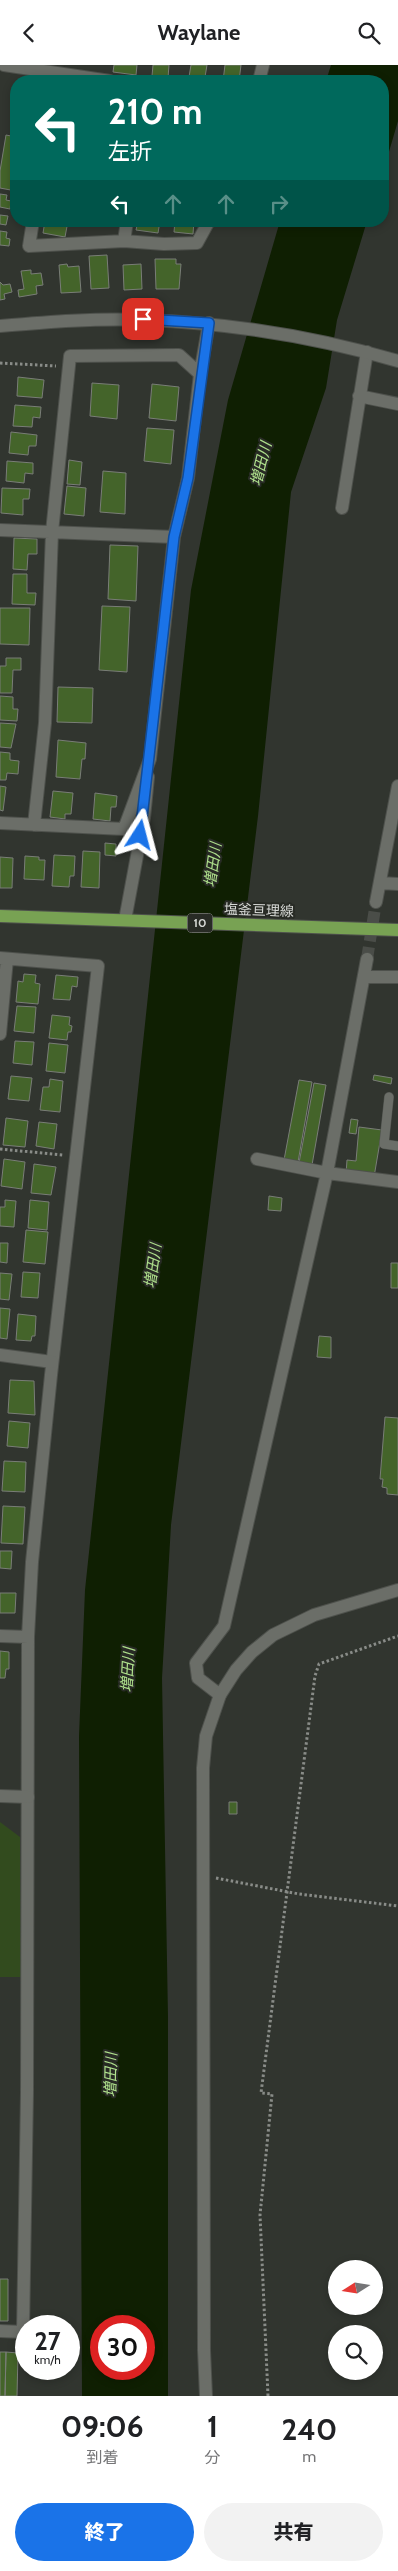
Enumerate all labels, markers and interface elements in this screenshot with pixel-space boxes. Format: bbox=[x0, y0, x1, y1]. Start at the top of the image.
icon: back bbox=[15, 19, 43, 47]
text: Waylane bbox=[158, 19, 240, 46]
icon: search bbox=[355, 19, 383, 47]
text: 210 m bbox=[108, 90, 202, 133]
icon: left bbox=[25, 95, 90, 160]
text: 左折 bbox=[108, 138, 152, 165]
icon: left bbox=[106, 190, 134, 218]
icon: ahead bbox=[159, 190, 187, 218]
icon: ahead bbox=[212, 190, 240, 218]
icon: right bbox=[265, 190, 293, 218]
pin bbox=[122, 298, 164, 340]
icon: arrive bbox=[129, 305, 157, 333]
water label: 増田川 bbox=[247, 438, 276, 488]
position arrow bbox=[113, 808, 165, 860]
water label: 増田川 bbox=[201, 839, 225, 889]
street label: 塩釜亘理線 bbox=[224, 900, 294, 920]
road number: 10 bbox=[188, 913, 212, 933]
water label: 増田川 bbox=[141, 1240, 165, 1290]
water label: 増田川 bbox=[118, 1645, 138, 1693]
water label: 増田川 bbox=[102, 2050, 120, 2098]
north arrow bbox=[328, 2260, 382, 2315]
map controls bbox=[328, 2260, 383, 2380]
speed limit sign: 30 bbox=[90, 2315, 155, 2380]
button: search bbox=[328, 2325, 383, 2380]
text: 27 bbox=[35, 2326, 60, 2356]
text: km/h bbox=[34, 2352, 61, 2367]
text: 09:06 bbox=[61, 2408, 144, 2445]
text: 1 bbox=[207, 2408, 218, 2445]
text: 240 bbox=[281, 2411, 337, 2448]
text: m bbox=[302, 2447, 316, 2466]
text: 到着 bbox=[86, 2448, 118, 2467]
text: 分 bbox=[205, 2448, 221, 2467]
button: 終了 bbox=[15, 2503, 194, 2561]
button: 共有 bbox=[204, 2503, 383, 2561]

